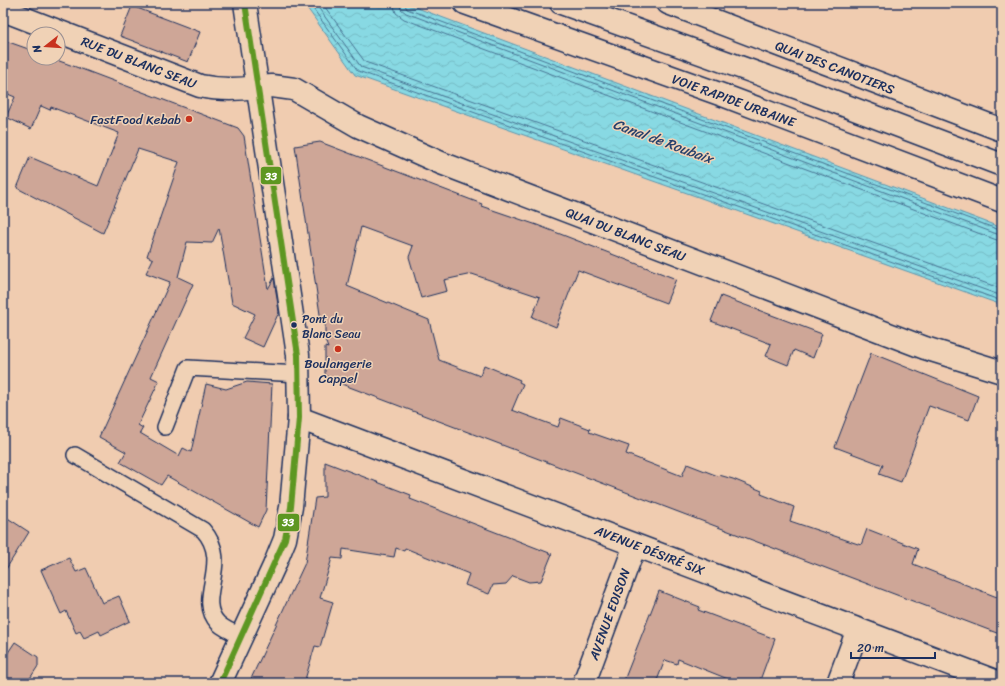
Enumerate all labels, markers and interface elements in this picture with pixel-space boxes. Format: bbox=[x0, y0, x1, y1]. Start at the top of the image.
north arrow bbox=[26, 26, 66, 66]
street label: RUE DU BLANC SEAU bbox=[78, 30, 200, 95]
street label: QUAI DES CANOTIERS bbox=[772, 34, 898, 101]
text: N bbox=[27, 42, 47, 56]
street label: VOIE RAPIDE URBAINE bbox=[669, 67, 800, 134]
place label: FastFood Kebab bbox=[90, 108, 181, 131]
water label: Canal de Roubaix bbox=[609, 112, 718, 172]
marker: FastFood Kebab bbox=[184, 114, 194, 124]
line badge: 33 bbox=[260, 166, 282, 185]
text: 33 bbox=[264, 167, 278, 186]
street label: QUAI DU BLANC SEAU bbox=[562, 201, 690, 268]
place label: Pont du Blanc Seau bbox=[302, 308, 361, 345]
marker: Pont du Blanc Seau bbox=[289, 320, 299, 330]
marker: Boulangerie Cappel bbox=[333, 344, 343, 354]
place label: Boulangerie Cappel bbox=[304, 352, 372, 390]
line badge: 33 bbox=[277, 513, 300, 532]
text: 33 bbox=[281, 513, 295, 532]
street label: AVENUE DÉSIRÉ SIX bbox=[590, 518, 709, 582]
street label: AVENUE EDISON bbox=[582, 565, 637, 664]
scale bar bbox=[851, 634, 935, 660]
text: 20 m bbox=[857, 637, 884, 659]

